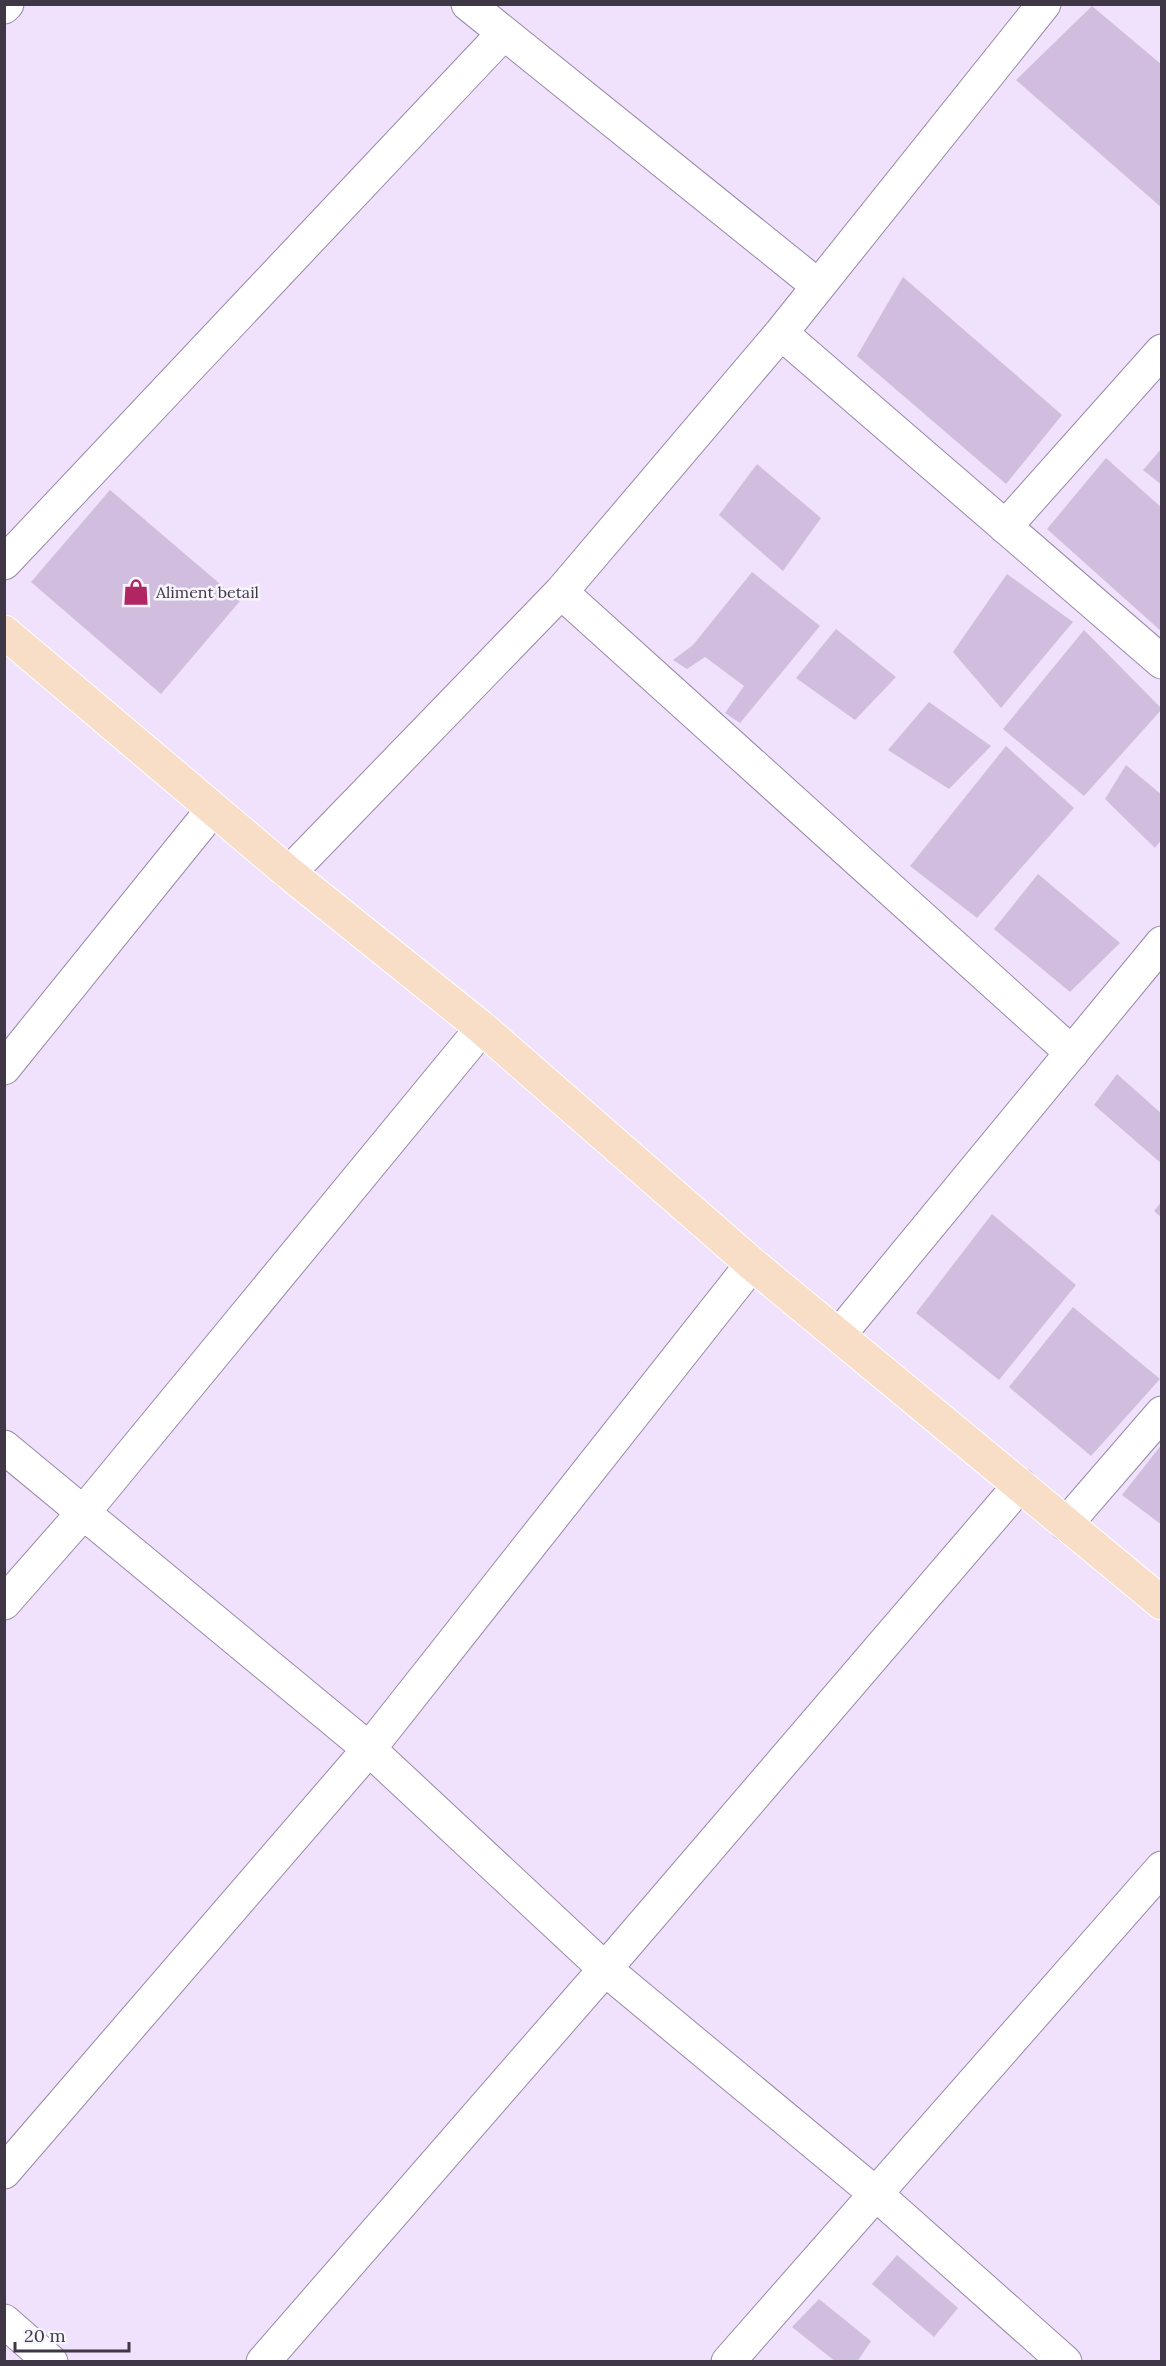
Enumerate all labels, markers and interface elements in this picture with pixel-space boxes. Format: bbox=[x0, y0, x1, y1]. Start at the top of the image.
shop icon: Aliment betail bbox=[121, 577, 151, 607]
place label: Aliment betail bbox=[155, 582, 259, 602]
scale bar bbox=[15, 2315, 129, 2353]
text: 20 m bbox=[24, 2324, 66, 2347]

